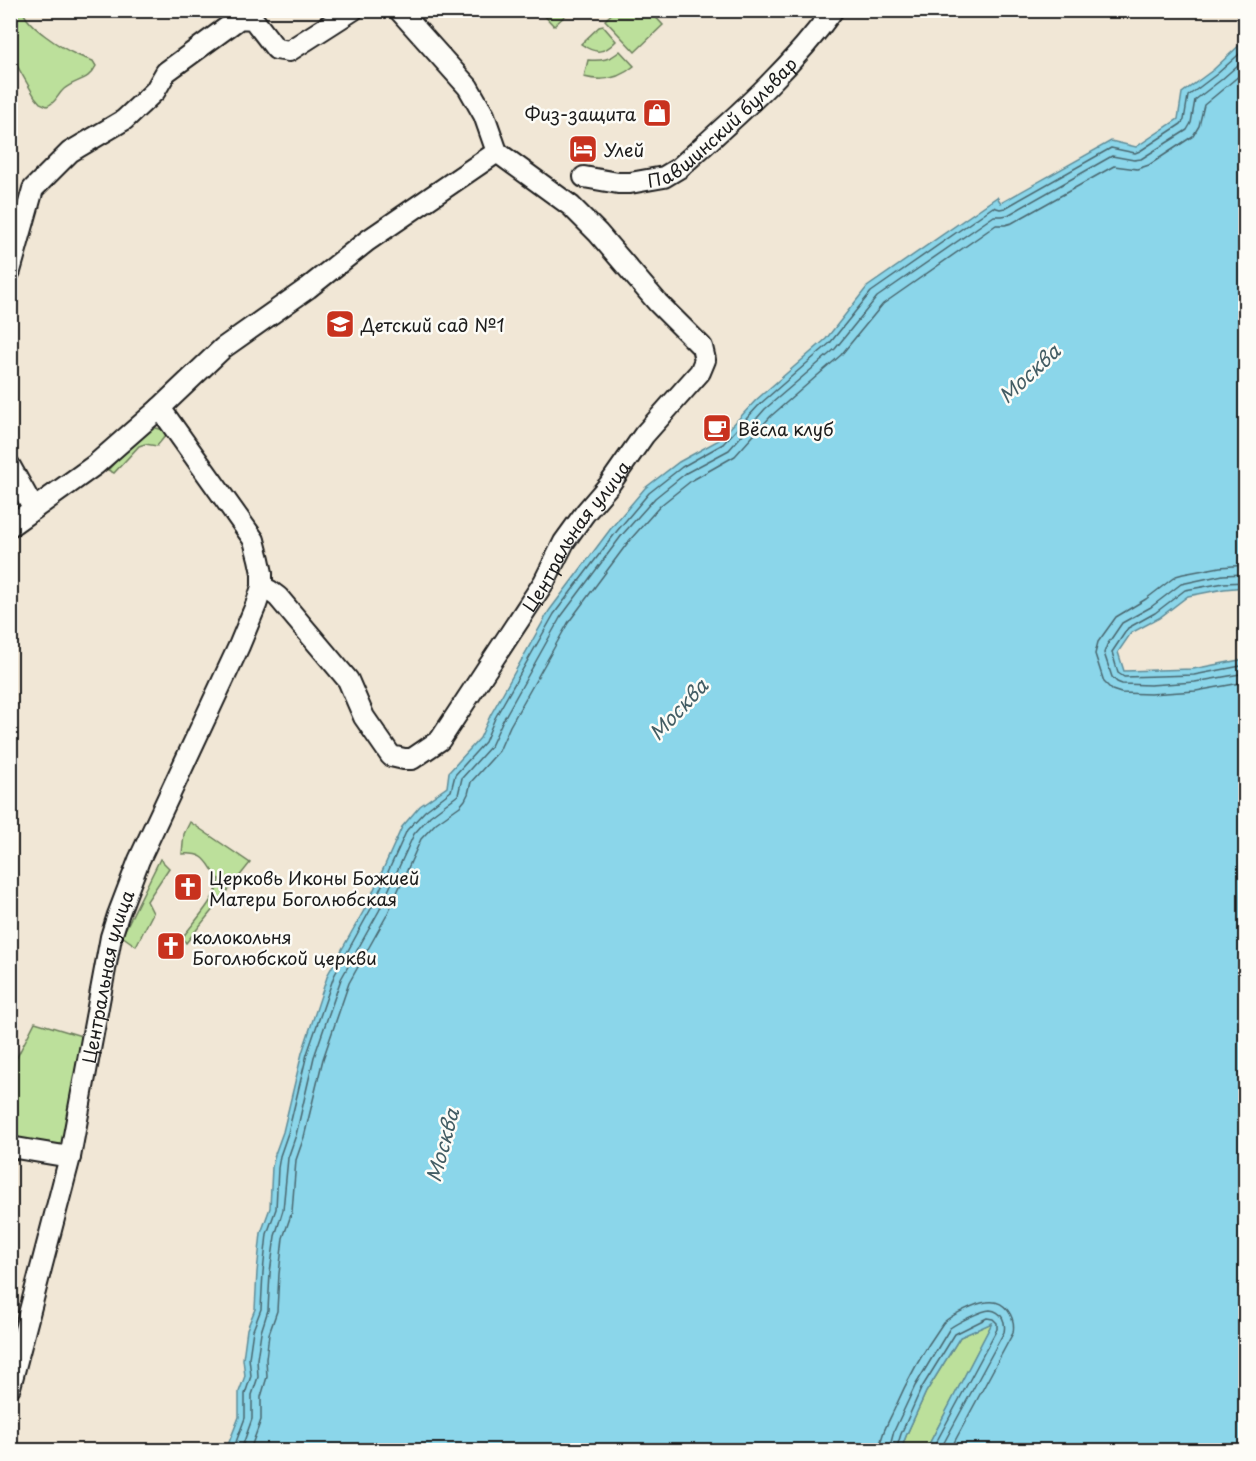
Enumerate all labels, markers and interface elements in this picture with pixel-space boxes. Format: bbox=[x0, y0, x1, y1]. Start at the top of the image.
street label: Павшинский бульвар bbox=[645, 50, 803, 193]
shop icon: Физ-защита bbox=[641, 97, 673, 129]
place label: Физ-защита bbox=[525, 100, 637, 127]
hotel icon: Улей bbox=[567, 133, 599, 165]
place label: Улей bbox=[604, 136, 644, 163]
school or university icon: Детский сад №1 bbox=[324, 308, 356, 340]
place label: Детский сад №1 bbox=[360, 311, 505, 338]
water label: Москва bbox=[991, 336, 1067, 410]
cafe icon: Вёсла клуб bbox=[701, 412, 733, 444]
place label: Вёсла клуб bbox=[738, 415, 834, 442]
street label: Центральная улица bbox=[515, 454, 636, 617]
water label: Москва bbox=[641, 671, 715, 747]
place label: Церковь Иконы Божией Матери Боголюбская bbox=[209, 864, 419, 912]
church icon: Церковь Иконы Божией Матери Боголюбская bbox=[172, 871, 204, 903]
street label: Центральная улица bbox=[74, 885, 140, 1066]
place label: колокольня Боголюбской церкви bbox=[192, 923, 377, 971]
church icon: колокольня Боголюбской церкви bbox=[155, 930, 187, 962]
water label: Москва bbox=[418, 1104, 466, 1185]

